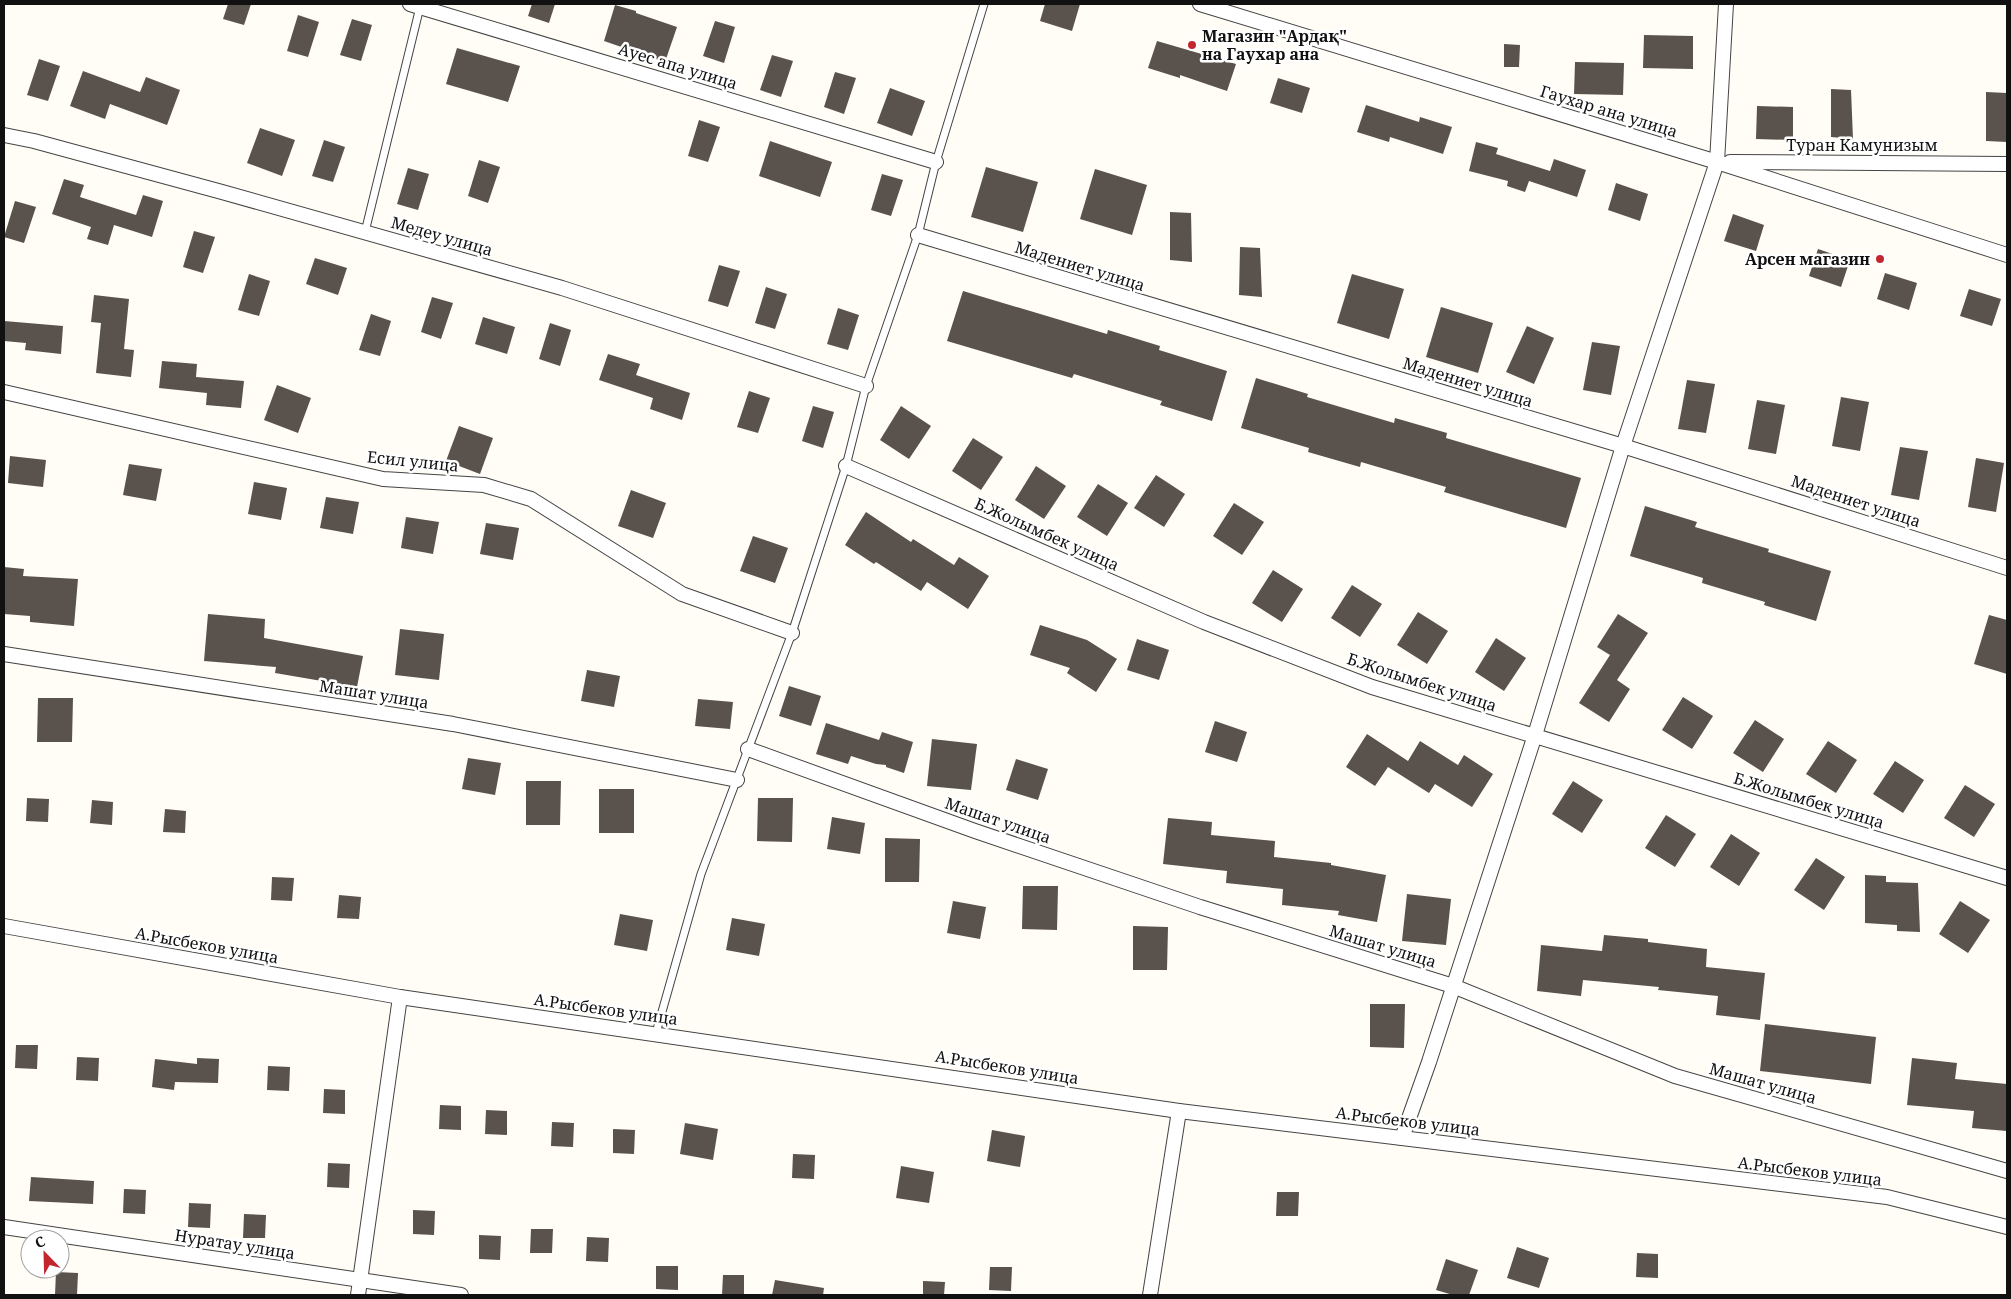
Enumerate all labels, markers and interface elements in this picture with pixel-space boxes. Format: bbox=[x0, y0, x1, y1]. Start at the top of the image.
place label: Магазин "Ардақ" на Гаухар ана bbox=[1202, 25, 1347, 65]
street label: Ауес апа улица bbox=[616, 37, 740, 95]
marker: Магазин "Ардақ" на Гаухар ана bbox=[1186, 39, 1198, 51]
street label: Гаухар ана улица bbox=[1538, 80, 1680, 142]
street label: Туран Камунизым bbox=[1786, 134, 1938, 156]
street label: Медеу улица bbox=[389, 211, 495, 261]
street label: Мадениет улица bbox=[1012, 236, 1148, 296]
place label: Арсен магазин bbox=[1745, 248, 1870, 270]
marker: Арсен магазин bbox=[1874, 253, 1886, 265]
street label: Мадениет улица bbox=[1400, 352, 1536, 412]
street label: Есил улица bbox=[366, 445, 460, 477]
street label: Мадениет улица bbox=[1788, 470, 1924, 532]
street label: Б.Жолымбек улица bbox=[971, 492, 1123, 576]
street label: Б.Жолымбек улица bbox=[1344, 647, 1500, 717]
street label: Машат улица bbox=[318, 674, 430, 714]
street label: Б.Жолымбек улица bbox=[1731, 767, 1887, 833]
street label: Машат улица bbox=[942, 792, 1054, 848]
street label: Машат улица bbox=[1327, 919, 1439, 973]
street label: А.Рысбеков улица bbox=[134, 922, 280, 968]
street label: А.Рысбеков улица bbox=[533, 988, 679, 1030]
street label: А.Рысбеков улица bbox=[934, 1045, 1080, 1089]
street label: Машат улица bbox=[1707, 1057, 1819, 1109]
street label: А.Рысбеков улица bbox=[1335, 1101, 1481, 1141]
street label: А.Рысбеков улица bbox=[1737, 1151, 1883, 1191]
street label: Нуратау улица bbox=[173, 1224, 297, 1264]
north arrow bbox=[20, 1229, 70, 1279]
text: С bbox=[32, 1231, 48, 1252]

